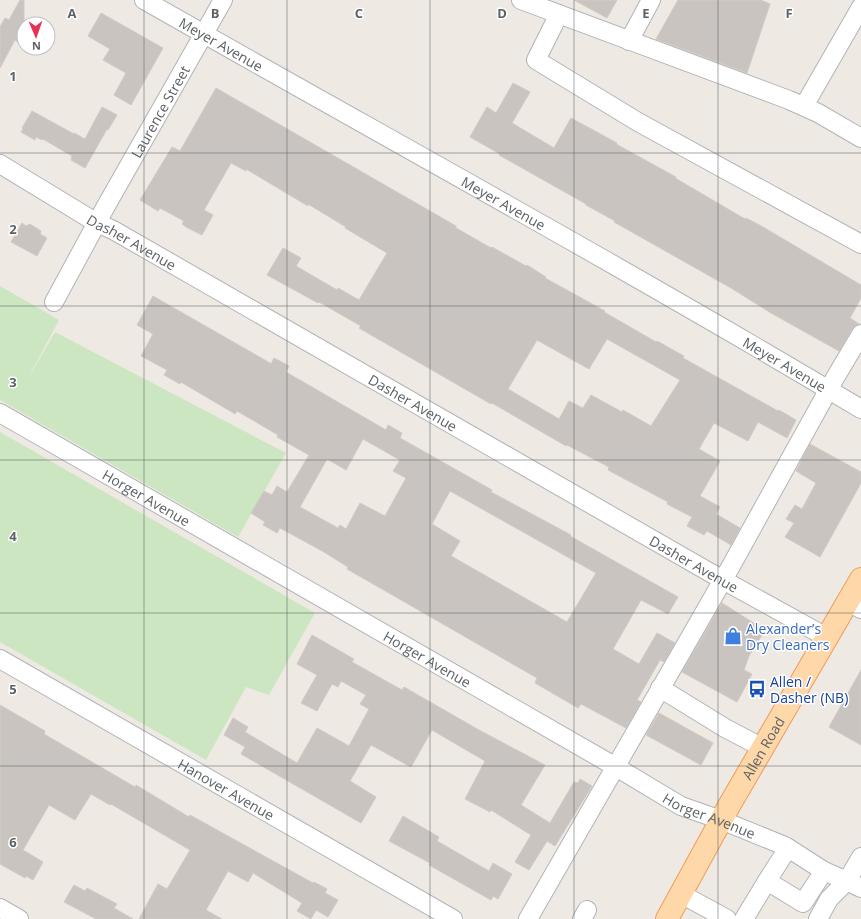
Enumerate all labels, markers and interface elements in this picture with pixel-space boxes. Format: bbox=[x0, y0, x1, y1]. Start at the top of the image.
text: A bbox=[68, 4, 77, 22]
text: B bbox=[211, 4, 220, 22]
text: C bbox=[355, 4, 363, 22]
text: D bbox=[497, 4, 507, 22]
text: E bbox=[642, 4, 650, 22]
text: F bbox=[785, 4, 793, 22]
street label: Meyer Avenue bbox=[176, 13, 267, 75]
north arrow bbox=[16, 16, 56, 56]
text: N bbox=[32, 39, 41, 54]
street label: Laurence Street bbox=[126, 62, 194, 161]
text: 1 bbox=[9, 67, 17, 85]
street label: Meyer Avenue bbox=[458, 171, 549, 234]
street label: Dasher Avenue bbox=[83, 210, 180, 274]
text: 2 bbox=[9, 220, 17, 238]
street label: Meyer Avenue bbox=[740, 332, 830, 396]
street label: Dasher Avenue bbox=[365, 369, 461, 435]
text: 3 bbox=[9, 373, 17, 391]
street label: Horger Avenue bbox=[99, 465, 194, 530]
text: 4 bbox=[9, 527, 17, 545]
street label: Dasher Avenue bbox=[646, 530, 742, 596]
place label: Alexander’s Dry Cleaners bbox=[746, 619, 830, 654]
street label: Horger Avenue bbox=[380, 626, 475, 691]
shop icon: Alexander’s Dry Cleaners bbox=[723, 626, 743, 646]
place label: Allen / Dasher (NB) bbox=[770, 672, 848, 707]
bus stop icon: Allen / Dasher (NB) bbox=[747, 679, 767, 699]
text: 5 bbox=[9, 680, 17, 698]
street label: Allen Road bbox=[737, 713, 788, 783]
street label: Hanover Avenue bbox=[175, 754, 278, 824]
street label: Horger Avenue bbox=[660, 788, 758, 843]
text: 6 bbox=[9, 833, 17, 851]

